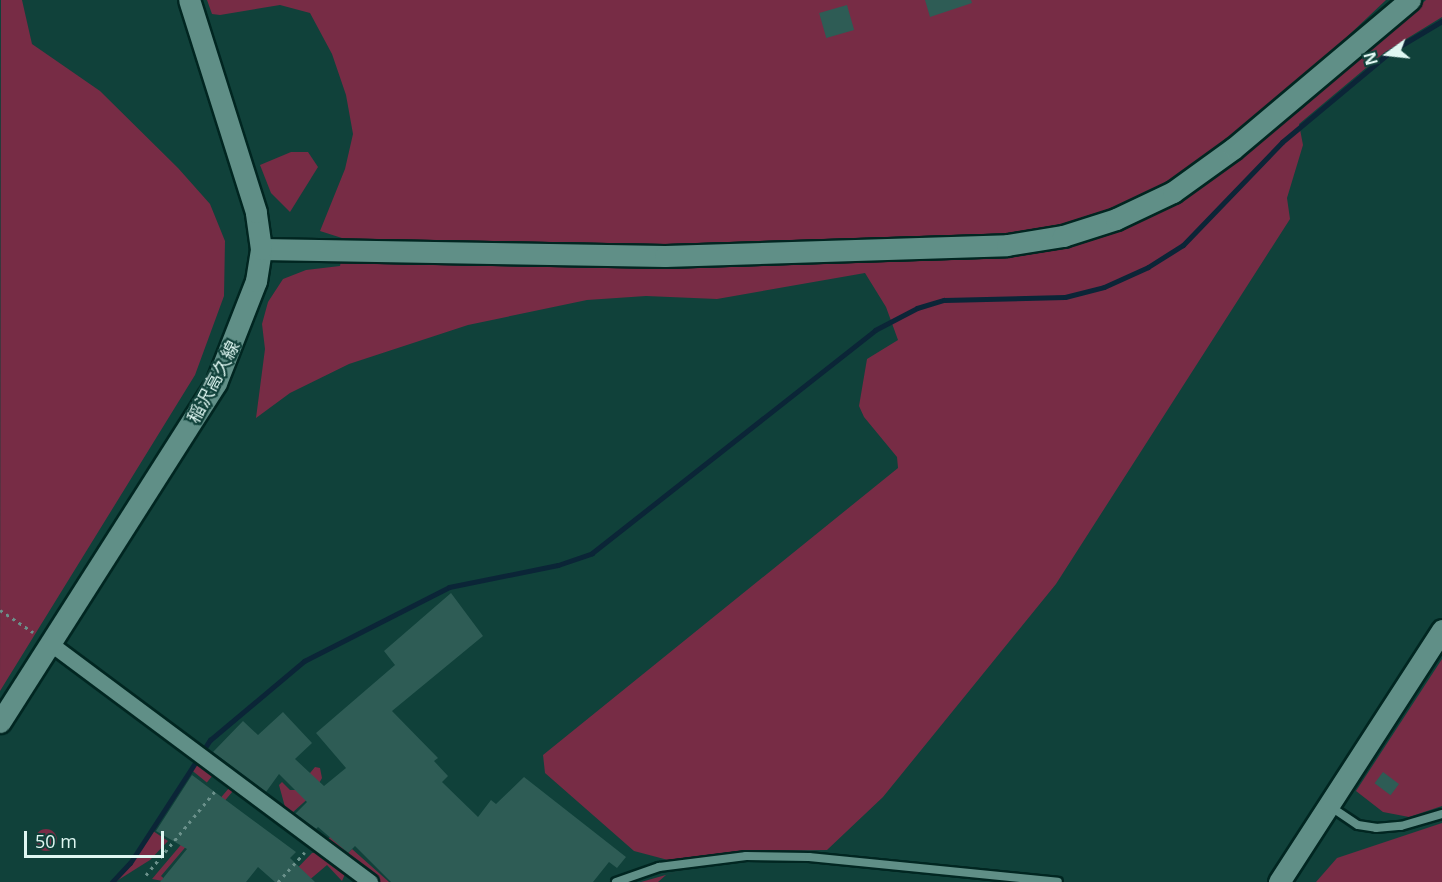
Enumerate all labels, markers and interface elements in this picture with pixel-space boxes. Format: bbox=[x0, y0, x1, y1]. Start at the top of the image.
north arrow bbox=[1358, 24, 1418, 84]
text: N bbox=[1358, 50, 1383, 68]
street label: 稲沢高久線 bbox=[182, 337, 244, 427]
scale bar bbox=[27, 819, 166, 857]
text: 50 m bbox=[35, 829, 77, 853]

